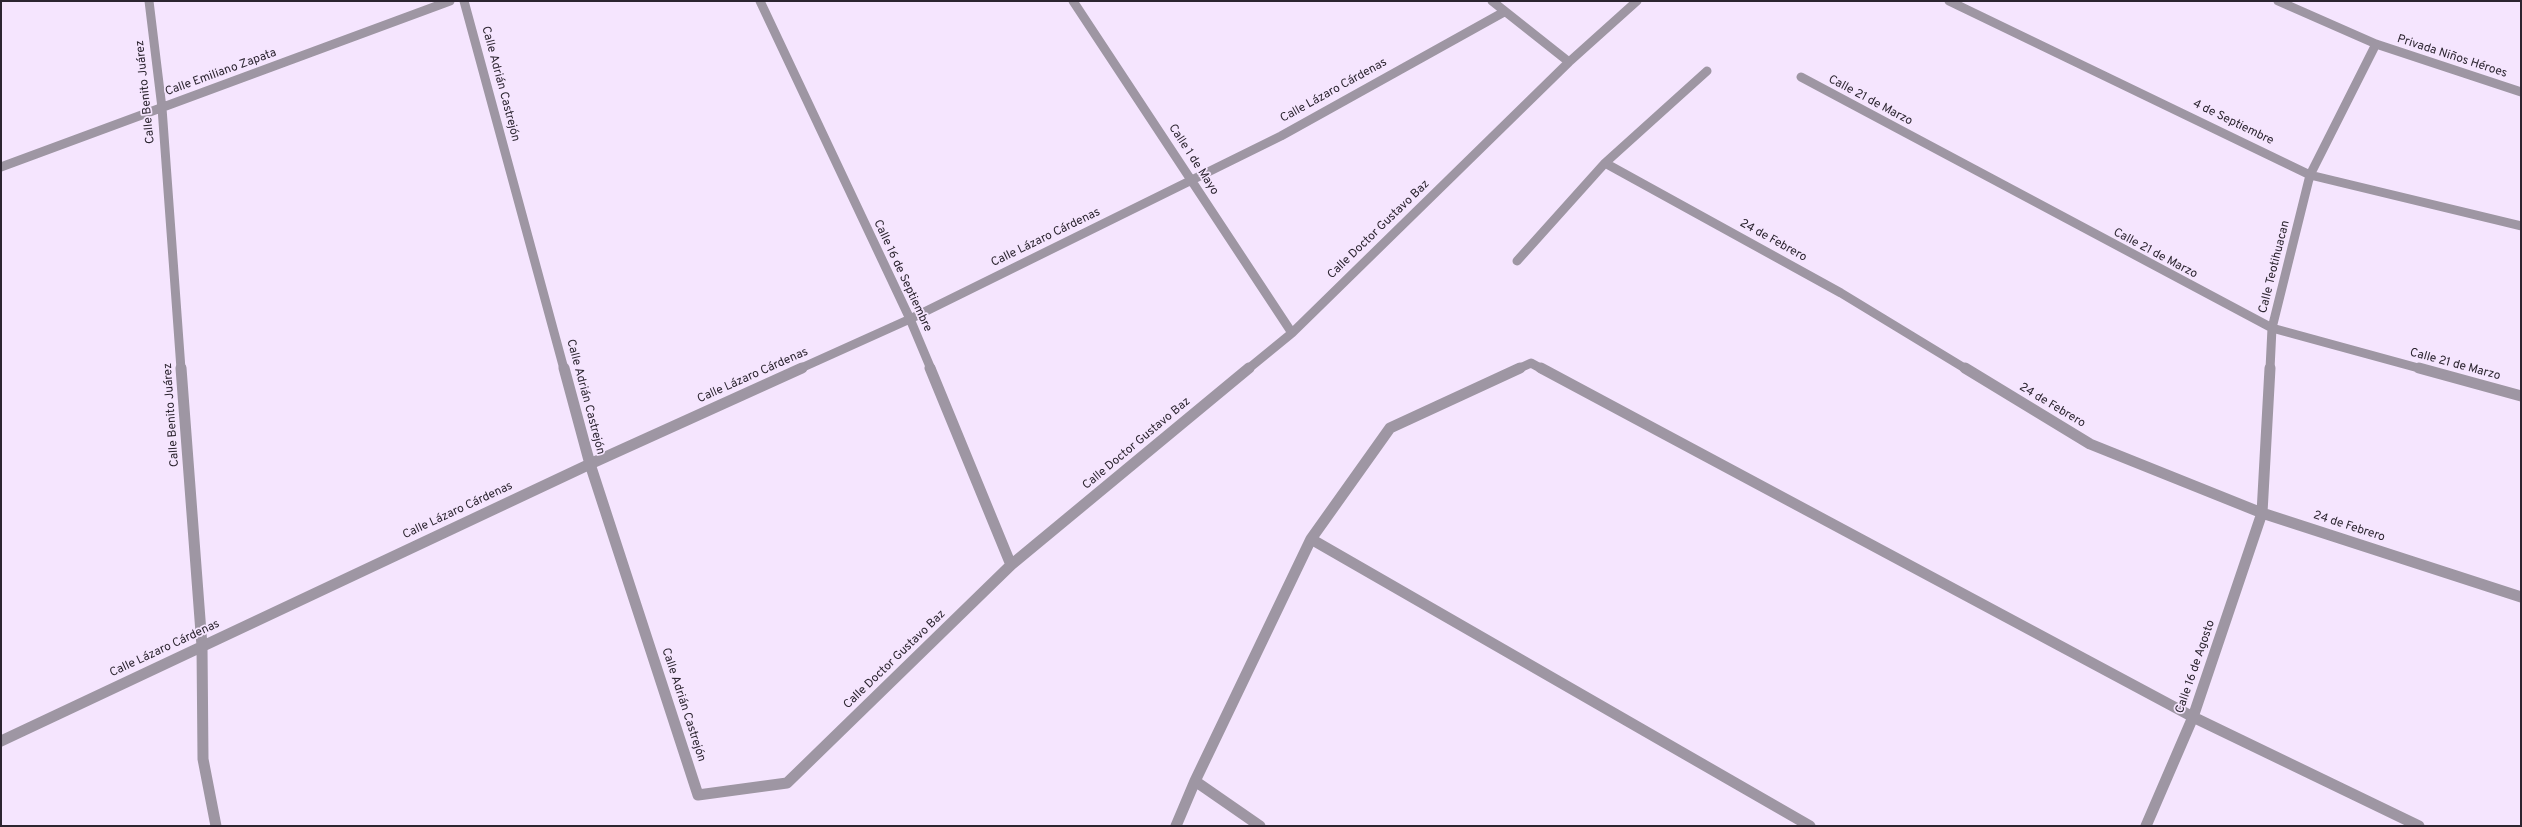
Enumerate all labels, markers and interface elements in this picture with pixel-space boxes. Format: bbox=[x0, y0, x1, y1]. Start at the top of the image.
street label: Calle Adrián Castrejón bbox=[478, 25, 522, 143]
street label: Privada Niños Héroes bbox=[2395, 32, 2509, 82]
street label: Calle Benito Juárez bbox=[133, 39, 159, 145]
street label: Calle Emiliano Zapata bbox=[163, 46, 279, 100]
street label: Calle Lázaro Cárdenas bbox=[1278, 56, 1390, 126]
street label: Calle 21 de Marzo bbox=[1825, 73, 1915, 129]
street label: 4 de Septiembre bbox=[2190, 97, 2276, 149]
street label: Calle 1 de Mayo bbox=[1165, 122, 1221, 198]
street label: Calle Doctor Gustavo Baz bbox=[1325, 178, 1433, 282]
street label: Calle Lázaro Cárdenas bbox=[989, 205, 1103, 271]
street label: 24 de Febrero bbox=[1737, 217, 1809, 265]
street label: Calle 16 de Septiembre bbox=[870, 218, 934, 334]
street label: Calle Teotihuacan bbox=[2256, 219, 2294, 315]
street label: Calle 21 de Marzo bbox=[2110, 226, 2200, 282]
street label: Calle Adrián Castrejón bbox=[563, 338, 607, 456]
street label: Calle Lázaro Cárdenas bbox=[695, 345, 811, 407]
street label: Calle 21 de Marzo bbox=[2408, 346, 2502, 384]
street label: Calle Benito Juárez bbox=[161, 362, 183, 468]
street label: 24 de Febrero bbox=[2016, 381, 2088, 431]
street label: Calle Doctor Gustavo Baz bbox=[1080, 395, 1194, 493]
street label: Calle Lázaro Cárdenas bbox=[401, 479, 515, 543]
street label: 24 de Febrero bbox=[2311, 509, 2387, 545]
street label: Calle Doctor Gustavo Baz bbox=[841, 608, 949, 712]
street label: Calle Lázaro Cárdenas bbox=[108, 617, 222, 681]
street label: Calle 16 de Agosto bbox=[2173, 618, 2219, 716]
street label: Calle Adrián Castrejón bbox=[658, 646, 708, 764]

